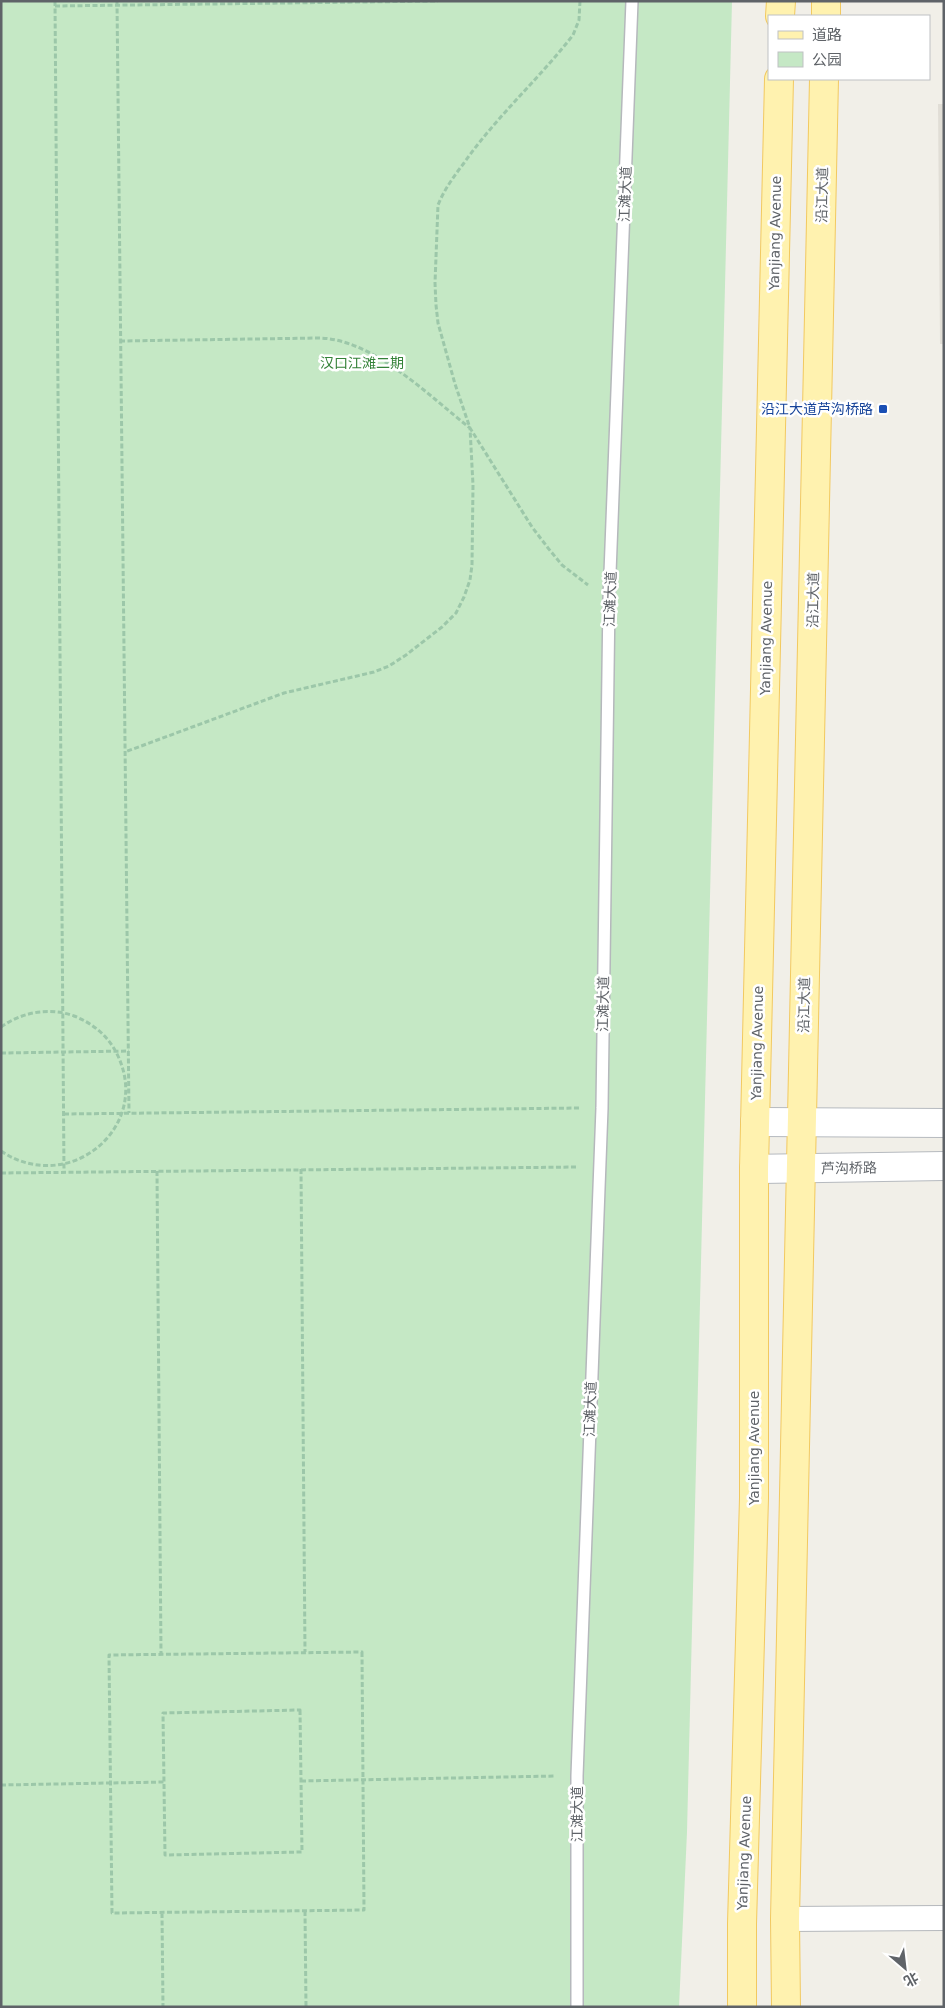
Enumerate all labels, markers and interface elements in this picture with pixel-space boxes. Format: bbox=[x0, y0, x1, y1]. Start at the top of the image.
legend bbox=[768, 15, 930, 80]
text: 道路 bbox=[812, 26, 842, 44]
text: 公园 bbox=[812, 51, 842, 69]
street label: 江滩大道 bbox=[616, 166, 634, 222]
street label: 沿江大道 bbox=[814, 167, 830, 223]
street label: Yanjiang Avenue bbox=[766, 176, 784, 291]
park label: 汉口江滩二期 bbox=[320, 355, 404, 371]
place label: 沿江大道芦沟桥路 bbox=[761, 401, 873, 417]
marker: 沿江大道芦沟桥路 bbox=[877, 403, 889, 415]
street label: 江滩大道 bbox=[601, 571, 619, 627]
street label: 沿江大道 bbox=[805, 572, 821, 628]
street label: Yanjiang Avenue bbox=[757, 581, 775, 696]
street label: 江滩大道 bbox=[595, 976, 611, 1032]
street label: 沿江大道 bbox=[796, 977, 812, 1033]
street label: Yanjiang Avenue bbox=[748, 986, 766, 1101]
street label: 芦沟桥路 bbox=[821, 1160, 877, 1176]
street label: 江滩大道 bbox=[581, 1381, 599, 1437]
street label: Yanjiang Avenue bbox=[746, 1391, 762, 1506]
street label: 江滩大道 bbox=[569, 1786, 585, 1842]
street label: Yanjiang Avenue bbox=[734, 1795, 754, 1912]
north arrow bbox=[880, 1943, 930, 1993]
text: 北 bbox=[901, 1969, 921, 1990]

